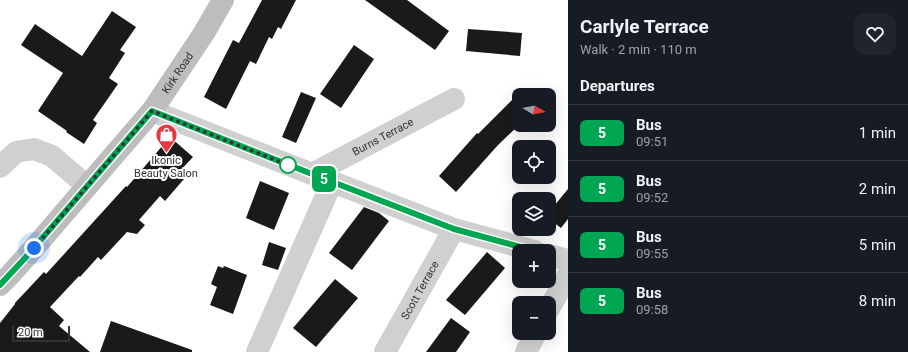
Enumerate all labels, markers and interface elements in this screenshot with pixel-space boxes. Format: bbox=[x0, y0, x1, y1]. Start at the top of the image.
button: heart bbox=[854, 13, 896, 55]
text: Carlyle Terrace bbox=[580, 15, 709, 38]
text: Walk · 2 min · 110 m bbox=[580, 42, 697, 57]
street label: Kirk Road bbox=[159, 50, 196, 96]
text: Departures bbox=[580, 77, 655, 95]
north arrow bbox=[512, 88, 556, 132]
map controls bbox=[512, 88, 556, 340]
street label: Burns Terrace bbox=[350, 115, 416, 159]
text: Bus bbox=[636, 116, 662, 134]
shop icon: Ikonic Beauty Salon bbox=[153, 121, 179, 154]
text: 1 min bbox=[859, 124, 896, 142]
text: 5 bbox=[598, 125, 606, 141]
text: 09:51 bbox=[636, 134, 668, 149]
button: locate bbox=[512, 140, 556, 184]
place label: Ikonic Beauty Salon bbox=[134, 154, 198, 180]
unlabelled marker bbox=[279, 156, 297, 174]
line badge: 5 bbox=[311, 166, 337, 192]
text: 5 bbox=[320, 171, 328, 187]
text: Bus bbox=[636, 172, 662, 190]
text: 2 min bbox=[859, 180, 896, 198]
text: 5 bbox=[598, 181, 606, 197]
text: 09:52 bbox=[636, 190, 668, 205]
button: layers bbox=[512, 192, 556, 236]
text: Bus bbox=[636, 228, 662, 246]
text: 5 min bbox=[859, 236, 896, 254]
text: 5 bbox=[598, 237, 606, 253]
your location bbox=[24, 238, 44, 258]
button: + bbox=[512, 244, 556, 288]
text: 09:55 bbox=[636, 246, 668, 261]
street label: Scott Terrace bbox=[399, 259, 442, 322]
text: Bus bbox=[636, 284, 662, 302]
text: 8 min bbox=[859, 292, 896, 310]
text: 5 bbox=[598, 293, 606, 309]
button: − bbox=[512, 296, 556, 340]
text: 09:58 bbox=[636, 302, 668, 317]
scale bar bbox=[12, 324, 70, 343]
text: 20 m bbox=[18, 326, 43, 339]

